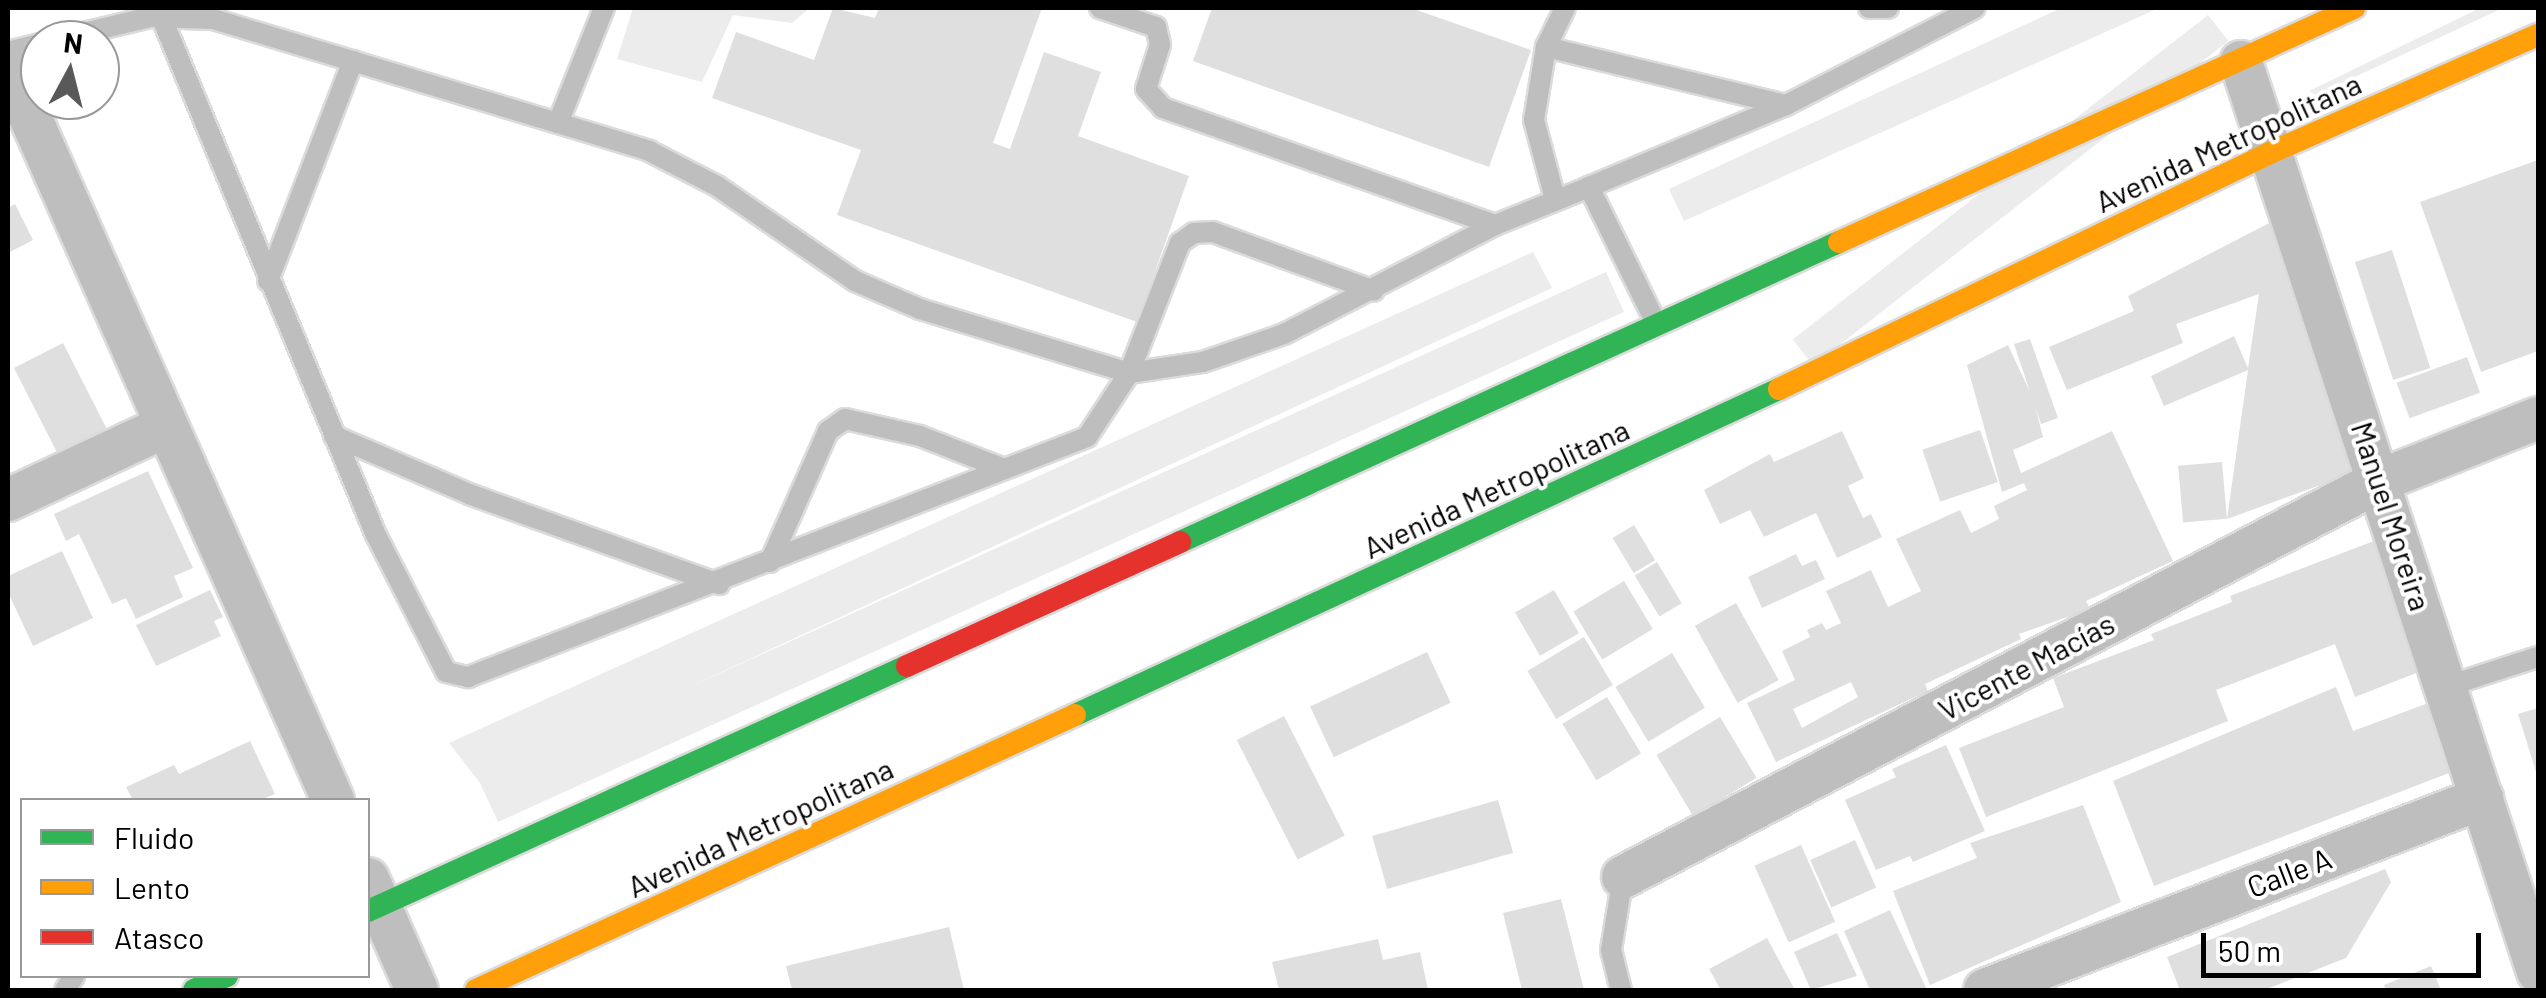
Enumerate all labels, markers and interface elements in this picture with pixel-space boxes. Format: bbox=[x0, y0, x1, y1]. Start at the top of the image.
north arrow bbox=[20, 20, 120, 120]
text: N bbox=[62, 24, 85, 60]
street label: Avenida Metropolitana bbox=[2089, 65, 2367, 219]
street label: Avenida Metropolitana bbox=[1357, 411, 1635, 565]
street label: Manuel Moreira bbox=[2345, 417, 2439, 615]
street label: Vicente Macías bbox=[1932, 605, 2120, 727]
street label: Avenida Metropolitana bbox=[621, 750, 899, 904]
legend bbox=[20, 798, 370, 978]
text: Fluido bbox=[114, 819, 194, 855]
street label: Calle A bbox=[2242, 840, 2336, 904]
text: Lento bbox=[114, 869, 190, 905]
scale bar bbox=[2206, 913, 2486, 975]
text: Atasco bbox=[114, 919, 204, 955]
text: 50 m bbox=[2218, 932, 2281, 968]

